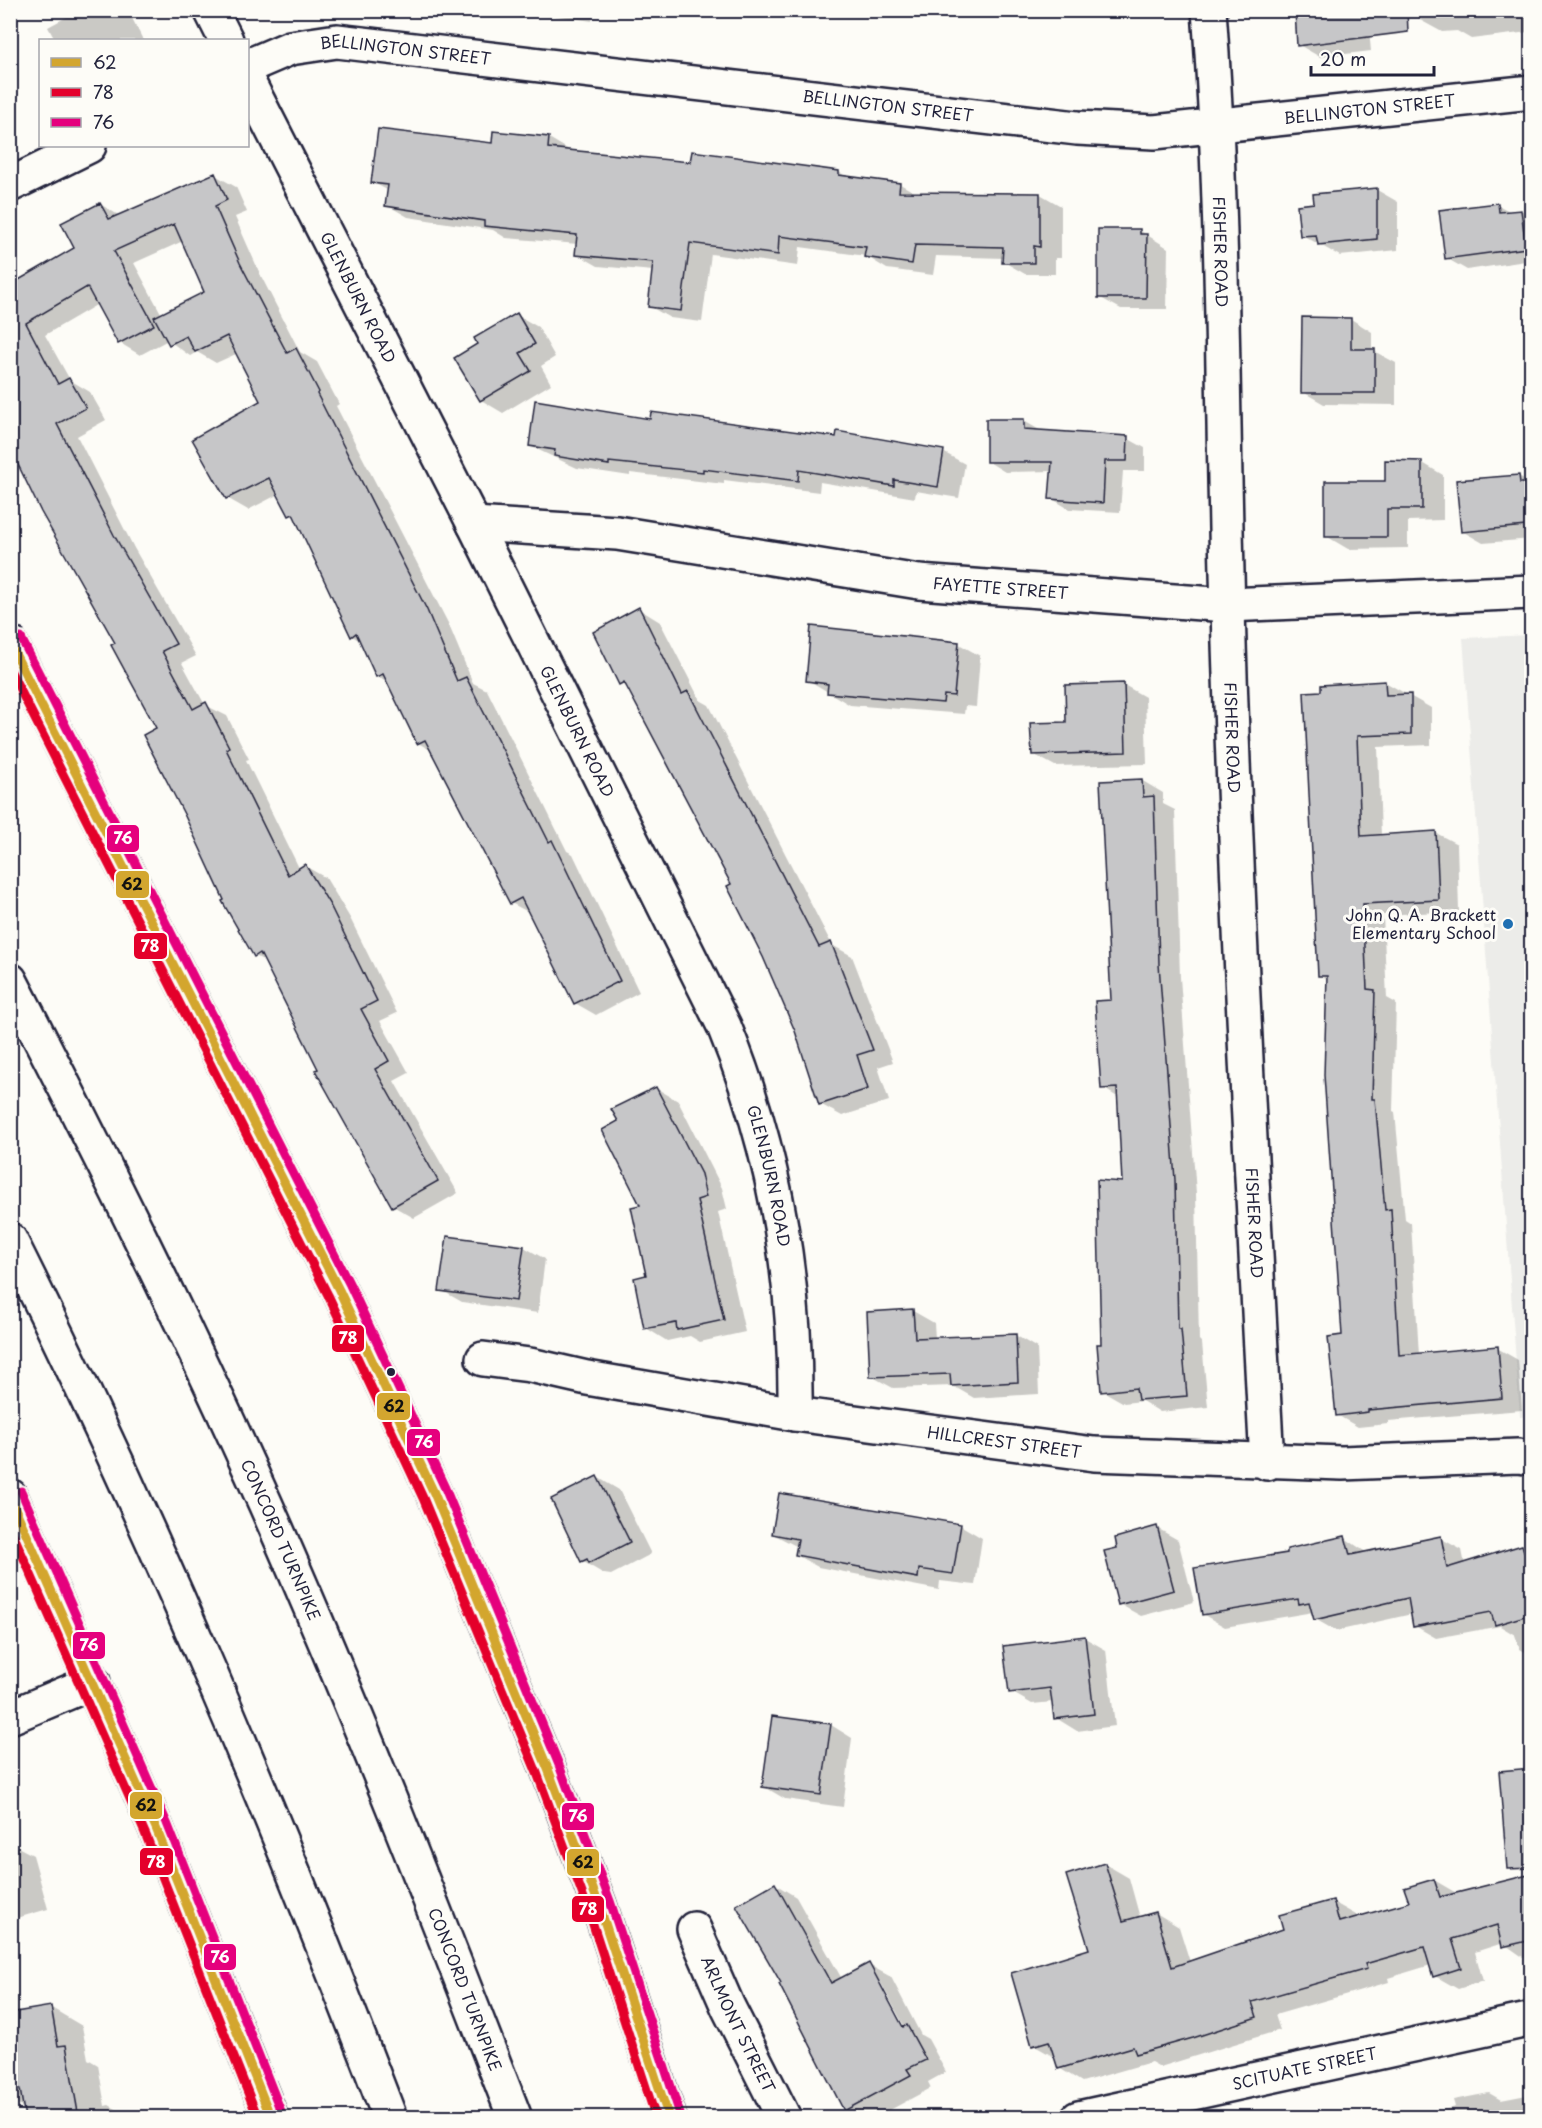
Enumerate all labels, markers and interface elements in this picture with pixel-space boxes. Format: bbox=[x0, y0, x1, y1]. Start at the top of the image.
street label: BELLINGTON STREET bbox=[318, 27, 492, 70]
legend bbox=[39, 39, 249, 147]
scale bar bbox=[1311, 39, 1434, 77]
text: 20 m bbox=[1320, 45, 1366, 72]
text: 62 bbox=[93, 48, 117, 75]
text: 78 bbox=[93, 78, 114, 105]
street label: BELLINGTON STREET bbox=[801, 83, 975, 127]
street label: BELLINGTON STREET bbox=[1282, 87, 1456, 129]
text: 76 bbox=[93, 108, 114, 135]
street label: FISHER ROAD bbox=[1208, 196, 1235, 307]
street label: GLENBURN ROAD bbox=[315, 227, 403, 367]
street label: FAYETTE STREET bbox=[932, 570, 1069, 604]
street label: GLENBURN ROAD bbox=[535, 661, 621, 801]
street label: FISHER ROAD bbox=[1219, 682, 1247, 794]
line badge: 76 bbox=[106, 824, 140, 853]
text: 76 bbox=[113, 825, 133, 849]
line badge: 62 bbox=[115, 870, 150, 899]
text: 62 bbox=[121, 871, 143, 895]
place label: John Q. A. Brackett Elementary School bbox=[1345, 902, 1496, 944]
marker: John Q. A. Brackett Elementary School bbox=[1501, 917, 1515, 931]
line badge: 78 bbox=[133, 932, 168, 960]
text: 78 bbox=[140, 933, 160, 957]
street label: GLENBURN ROAD bbox=[742, 1102, 797, 1248]
street label: FISHER ROAD bbox=[1240, 1167, 1270, 1279]
line badge: 78 bbox=[331, 1324, 365, 1353]
text: 78 bbox=[338, 1325, 358, 1349]
unlabelled marker bbox=[385, 1366, 397, 1378]
line badge: 62 bbox=[376, 1392, 411, 1421]
text: 62 bbox=[383, 1393, 405, 1417]
street label: HILLCREST STREET bbox=[926, 1419, 1083, 1463]
line badge: 76 bbox=[406, 1428, 441, 1457]
text: 76 bbox=[414, 1429, 434, 1453]
street label: CONCORD TURNPIKE bbox=[236, 1455, 327, 1624]
line badge: 76 bbox=[72, 1631, 106, 1660]
text: 76 bbox=[79, 1632, 99, 1656]
line badge: 62 bbox=[129, 1791, 163, 1820]
text: 62 bbox=[135, 1792, 157, 1816]
line badge: 76 bbox=[561, 1802, 595, 1831]
text: 76 bbox=[568, 1803, 588, 1827]
line badge: 78 bbox=[139, 1847, 174, 1876]
line badge: 62 bbox=[566, 1848, 600, 1877]
text: 78 bbox=[146, 1849, 166, 1873]
text: 62 bbox=[572, 1849, 594, 1873]
line badge: 78 bbox=[571, 1895, 605, 1923]
text: 78 bbox=[578, 1896, 598, 1920]
street label: CONCORD TURNPIKE bbox=[423, 1904, 509, 2074]
line badge: 76 bbox=[203, 1943, 237, 1971]
text: 76 bbox=[210, 1944, 230, 1968]
street label: ARLMONT STREET bbox=[696, 1952, 782, 2096]
street label: SCITUATE STREET bbox=[1230, 2040, 1379, 2095]

